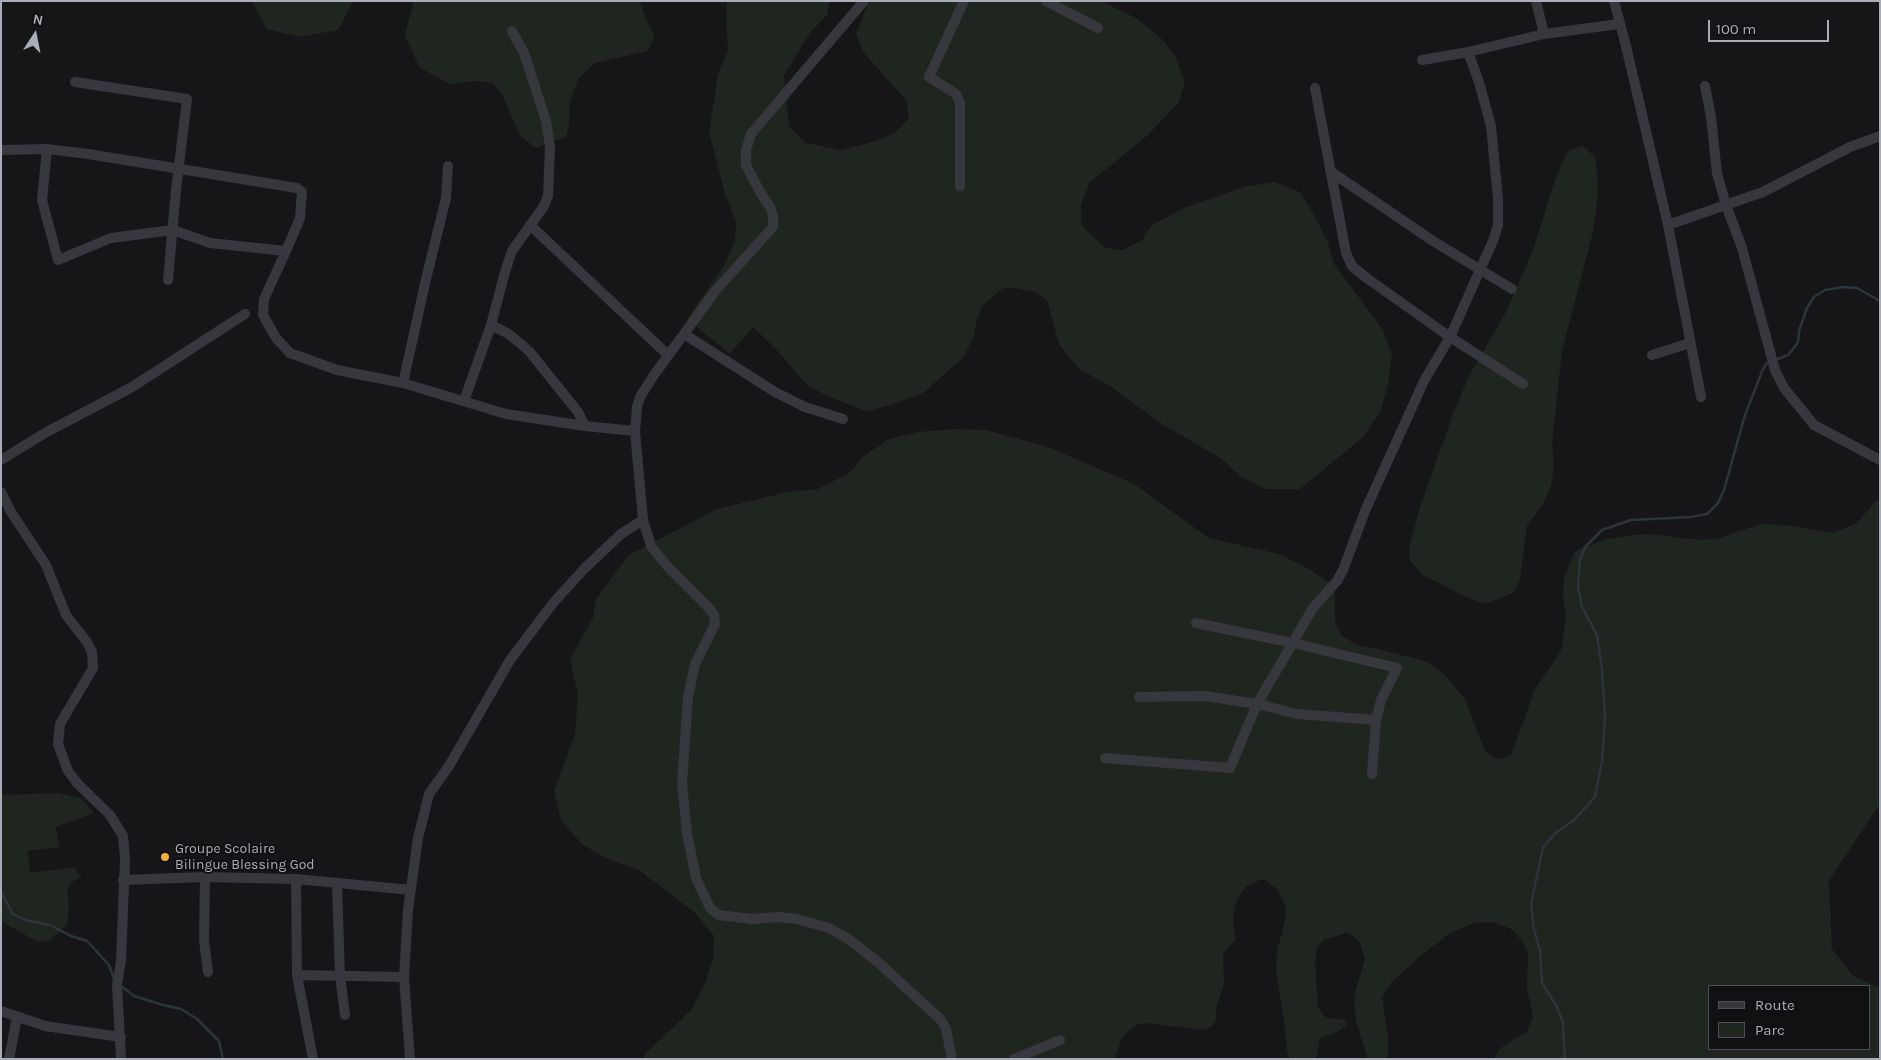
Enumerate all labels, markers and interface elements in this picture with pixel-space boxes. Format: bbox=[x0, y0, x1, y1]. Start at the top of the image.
north arrow bbox=[10, 10, 60, 60]
text: N bbox=[31, 10, 45, 29]
scale bar bbox=[1711, 10, 1832, 42]
text: 100 m bbox=[1716, 20, 1756, 38]
place label: Groupe Scolaire Bilingue Blessing God bbox=[175, 841, 315, 874]
marker: Groupe Scolaire Bilingue Blessing God bbox=[159, 851, 171, 863]
legend bbox=[1708, 985, 1871, 1050]
text: Route bbox=[1755, 996, 1795, 1014]
text: Parc bbox=[1755, 1021, 1785, 1039]

